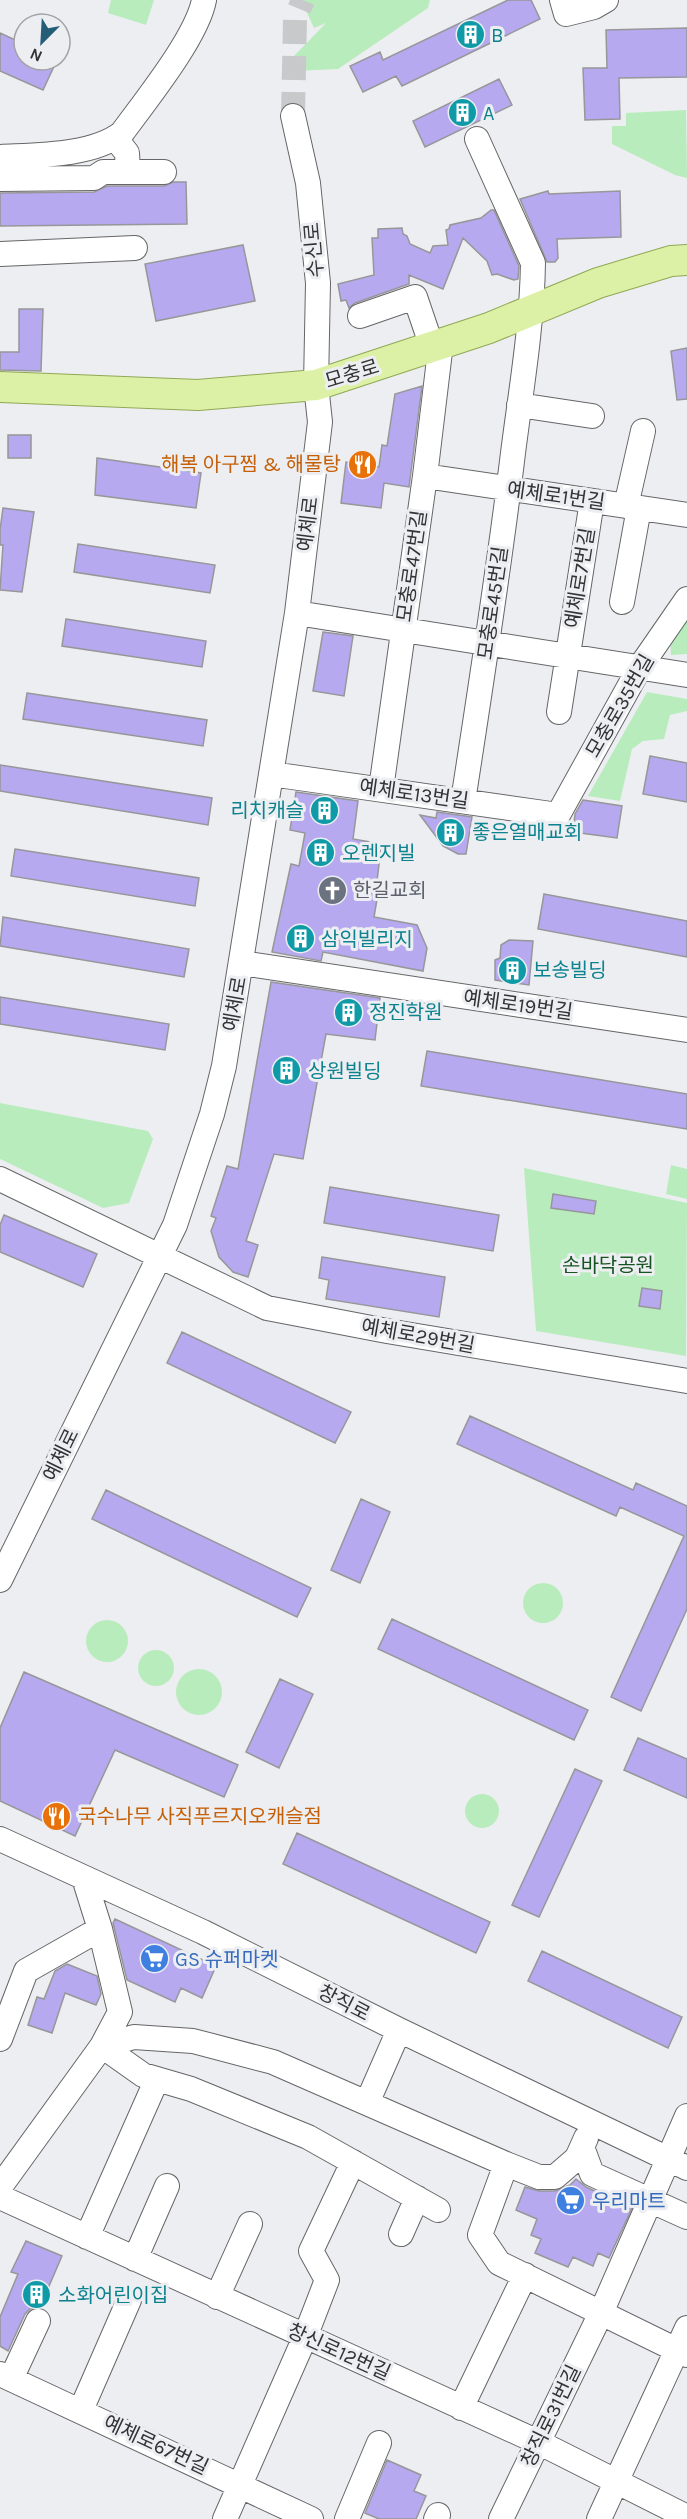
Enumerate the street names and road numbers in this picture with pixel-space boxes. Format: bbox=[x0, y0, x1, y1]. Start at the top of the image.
street label: 수신로 bbox=[300, 222, 328, 278]
street label: 모충로 bbox=[322, 355, 382, 393]
street label: 예체로1번길 bbox=[506, 478, 606, 514]
street label: 예체로 bbox=[293, 495, 323, 553]
street label: 모충로47번길 bbox=[393, 509, 431, 623]
street label: 예체로7번길 bbox=[561, 526, 599, 630]
street label: 모충로45번길 bbox=[474, 545, 512, 661]
street label: 모충로35번길 bbox=[581, 650, 659, 762]
street label: 예체로13번길 bbox=[358, 775, 470, 813]
street label: 예체로 bbox=[219, 975, 251, 1033]
street label: 예체로19번길 bbox=[462, 986, 574, 1024]
street label: 예체로29번길 bbox=[359, 1315, 477, 1357]
street label: 예체로 bbox=[39, 1425, 83, 1485]
street label: 창직로 bbox=[314, 1980, 374, 2026]
street label: 창신로12번길 bbox=[284, 2319, 394, 2385]
street label: 창직로31번길 bbox=[516, 2361, 586, 2471]
street label: 예체로67번길 bbox=[100, 2411, 212, 2479]

